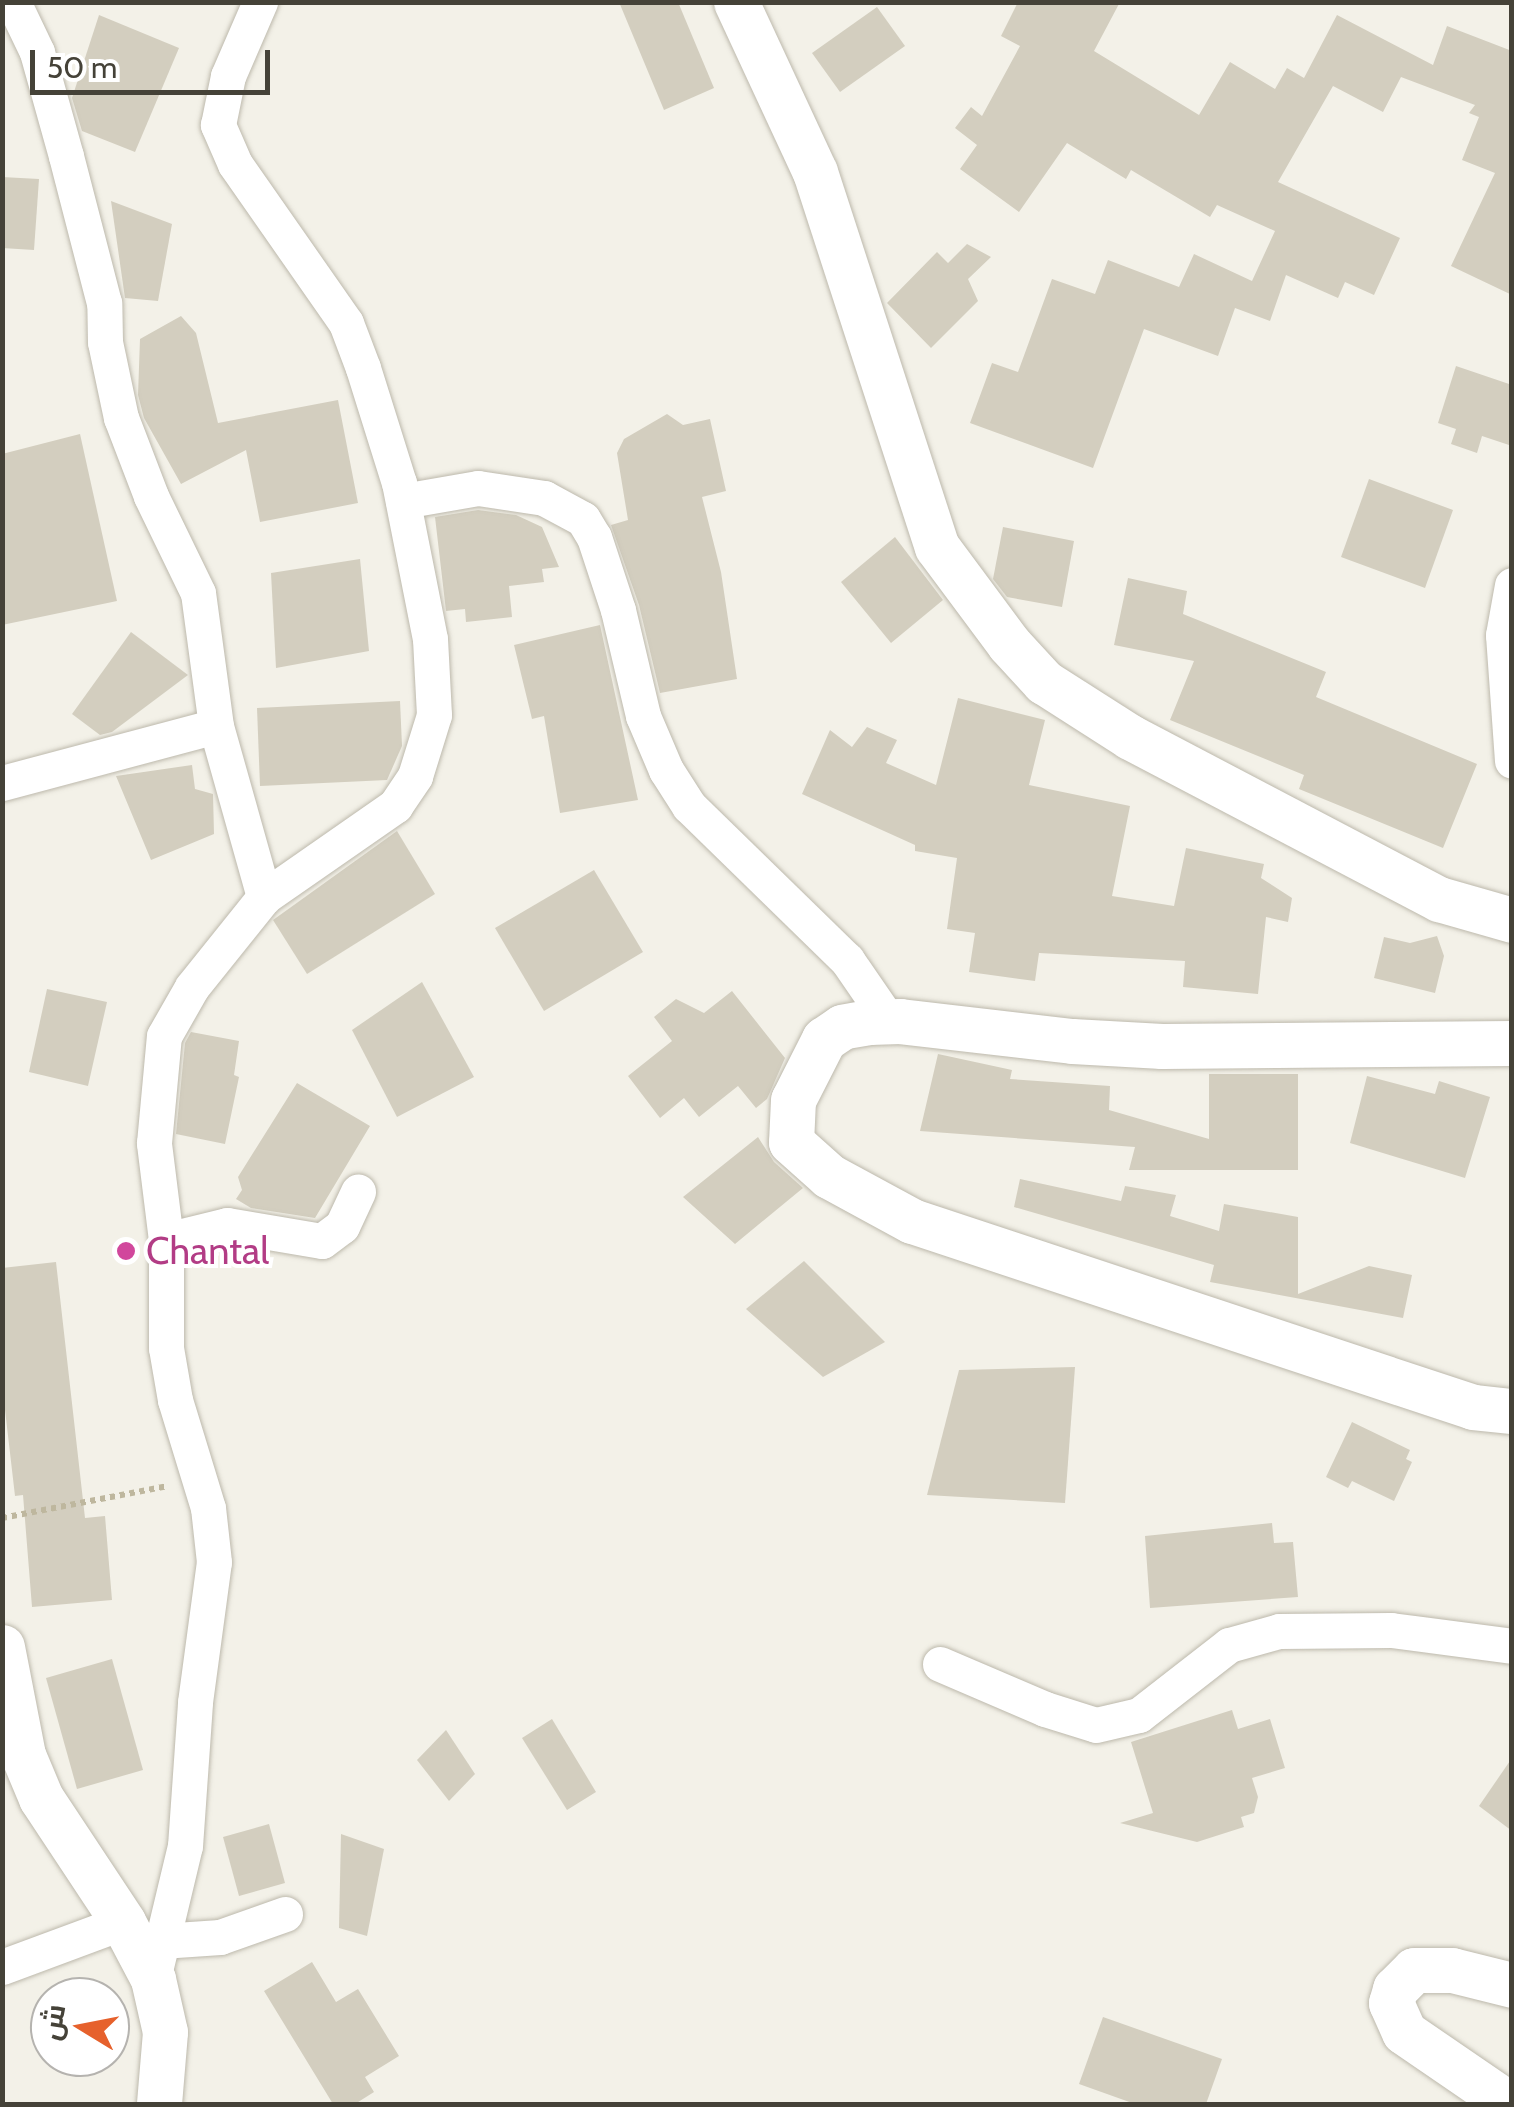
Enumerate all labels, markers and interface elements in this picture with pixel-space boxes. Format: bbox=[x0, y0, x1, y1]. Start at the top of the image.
scale bar bbox=[35, 30, 275, 92]
text: 50 m bbox=[47, 49, 117, 86]
place label: Chantal bbox=[146, 1228, 269, 1274]
marker: Chantal bbox=[115, 1240, 137, 1262]
north arrow bbox=[30, 1977, 130, 2077]
text: ش bbox=[33, 2001, 72, 2043]

